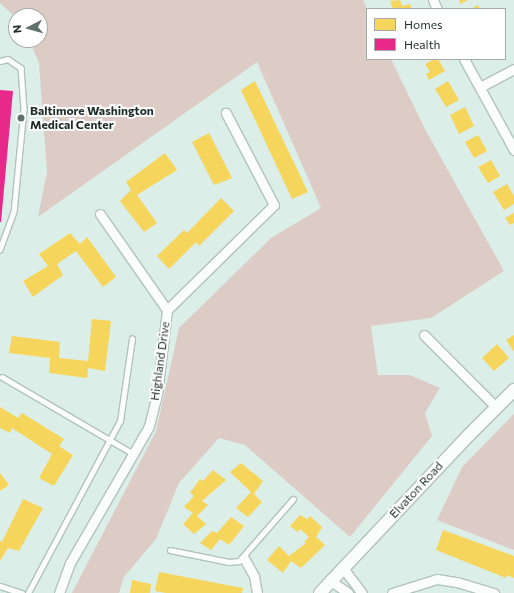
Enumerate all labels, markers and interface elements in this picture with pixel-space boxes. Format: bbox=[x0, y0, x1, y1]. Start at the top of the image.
north arrow bbox=[8, 8, 48, 48]
legend bbox=[366, 8, 506, 60]
text: Homes bbox=[404, 17, 442, 31]
text: N bbox=[10, 24, 23, 34]
text: Health bbox=[404, 37, 440, 51]
place label: Baltimore Washington Medical Center bbox=[30, 104, 154, 132]
marker: Baltimore Washington Medical Center bbox=[15, 112, 27, 124]
street label: Highland Drive bbox=[147, 320, 173, 402]
street label: Elvaton Road bbox=[386, 459, 446, 521]

